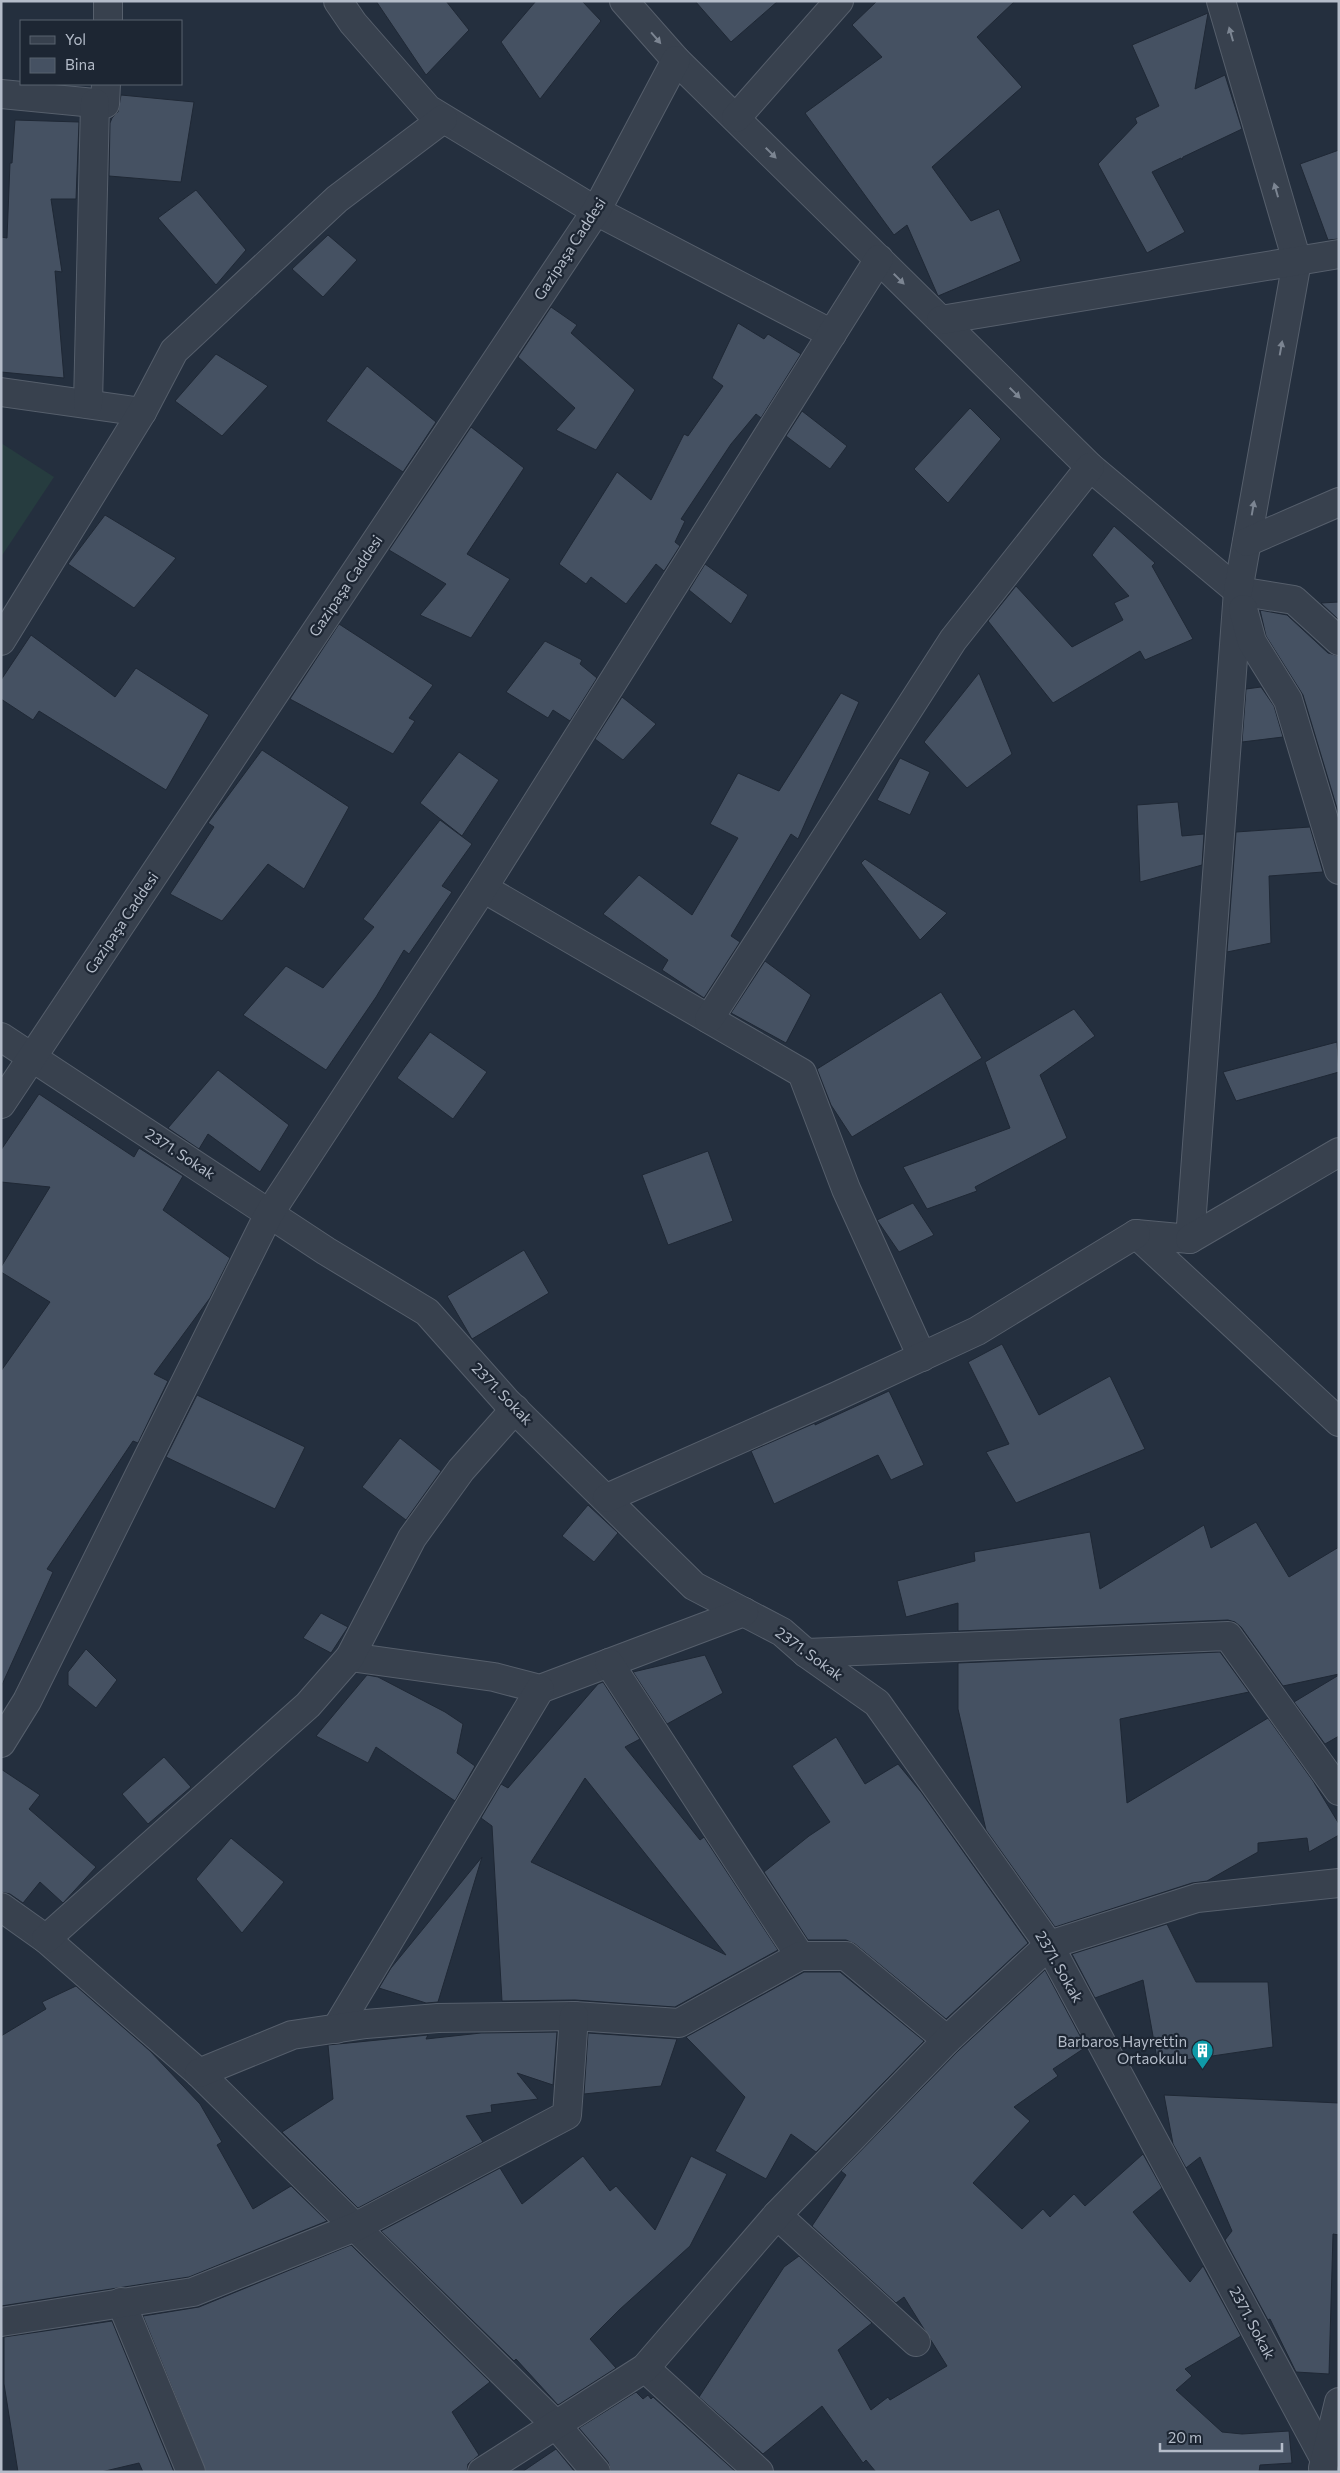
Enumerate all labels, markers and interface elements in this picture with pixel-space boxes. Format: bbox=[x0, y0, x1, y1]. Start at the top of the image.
legend bbox=[20, 20, 182, 85]
one-way arrow bbox=[1226, 26, 1234, 41]
text: Yol bbox=[65, 30, 86, 48]
one-way arrow bbox=[651, 31, 662, 44]
text: Bina bbox=[65, 55, 95, 73]
one-way arrow bbox=[765, 147, 777, 159]
one-way arrow bbox=[1271, 182, 1279, 197]
street label: Gazipaşa Caddesi bbox=[529, 194, 609, 303]
one-way arrow bbox=[893, 273, 905, 285]
one-way arrow bbox=[1278, 340, 1286, 356]
one-way arrow bbox=[1009, 387, 1021, 399]
one-way arrow bbox=[1249, 500, 1257, 516]
street label: Gazipaşa Caddesi bbox=[305, 531, 386, 640]
street label: Gazipaşa Caddesi bbox=[81, 868, 162, 977]
street label: 2371. Sokak bbox=[142, 1124, 219, 1182]
street label: 2371. Sokak bbox=[469, 1358, 537, 1428]
street label: 2371. Sokak bbox=[772, 1623, 847, 1684]
street label: 2371. Sokak bbox=[1032, 1928, 1088, 2005]
place label: Barbaros Hayrettin Ortaokulu bbox=[1058, 2032, 1187, 2067]
building icon: Barbaros Hayrettin Ortaokulu bbox=[1191, 2039, 1215, 2070]
street label: 2371. Sokak bbox=[1226, 2283, 1279, 2362]
scale bar bbox=[1160, 2420, 1282, 2452]
text: 20 m bbox=[1168, 2428, 1202, 2446]

